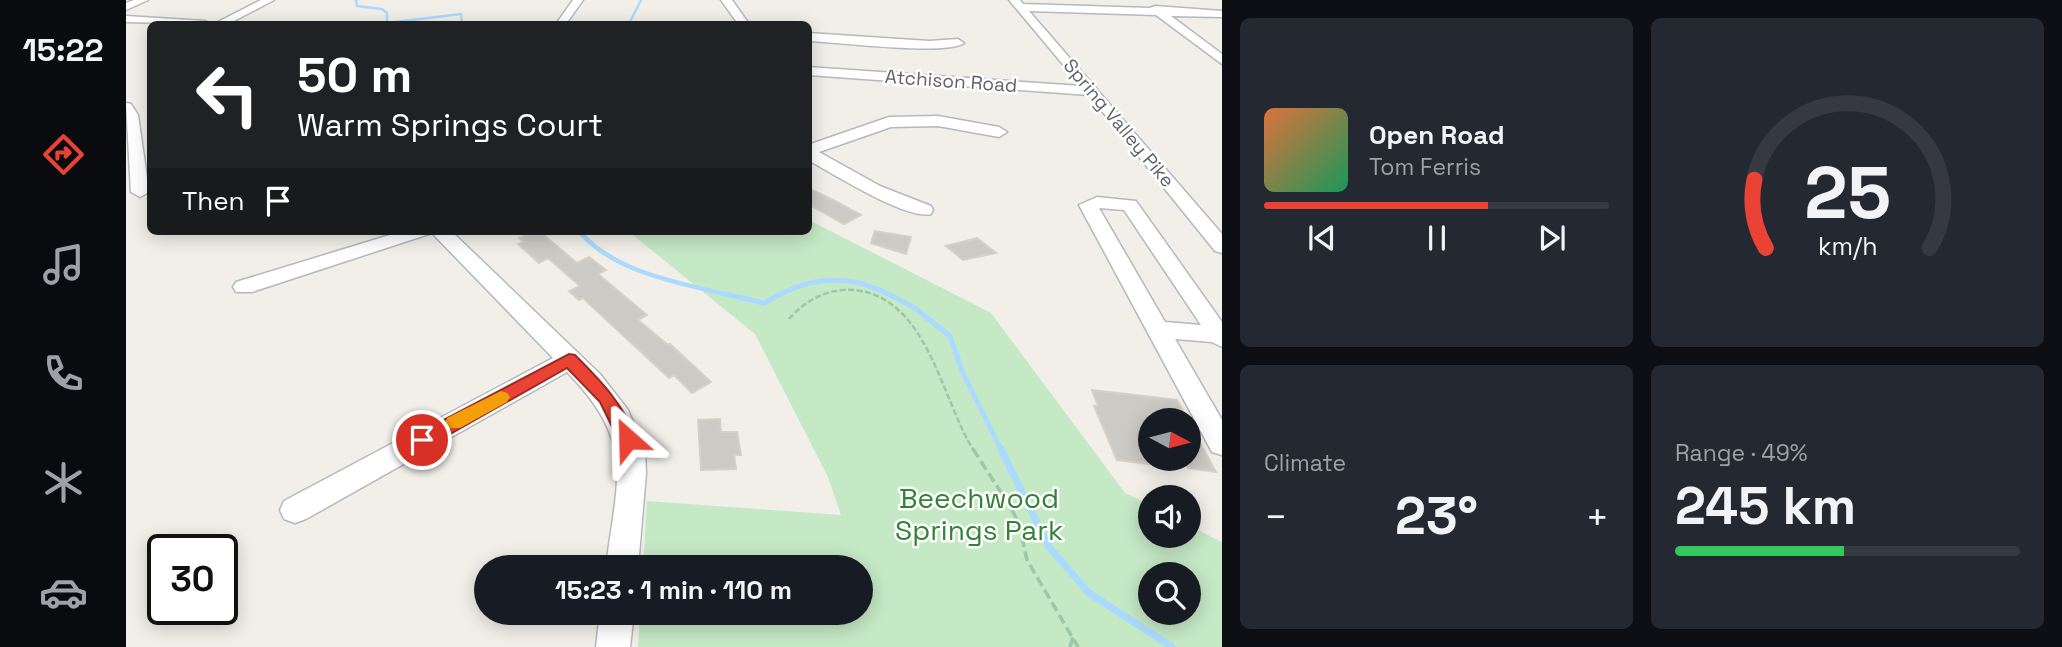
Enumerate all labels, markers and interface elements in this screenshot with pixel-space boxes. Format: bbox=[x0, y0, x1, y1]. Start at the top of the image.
text: 15:22 bbox=[22, 30, 104, 70]
text: 50 m bbox=[297, 44, 412, 106]
icon: left bbox=[182, 49, 273, 140]
street label: Spring Valley Pike bbox=[1058, 54, 1180, 192]
street label: Atchison Road bbox=[884, 64, 1018, 98]
text: Warm Springs Court bbox=[297, 105, 603, 145]
text: Open Road bbox=[1369, 118, 1505, 152]
icon: directions bbox=[39, 130, 88, 179]
text: 25 bbox=[1804, 147, 1891, 240]
text: Tom Ferris bbox=[1369, 152, 1481, 182]
icon: arrive bbox=[259, 182, 297, 220]
text: Then bbox=[182, 184, 245, 218]
icon: previous bbox=[1303, 219, 1341, 257]
icon: pause bbox=[1418, 219, 1456, 257]
icon: next bbox=[1533, 219, 1571, 257]
text: km/h bbox=[1818, 230, 1877, 262]
icon: music bbox=[39, 240, 88, 289]
icon: phone bbox=[39, 349, 88, 398]
position arrow bbox=[591, 402, 665, 476]
north arrow bbox=[1138, 408, 1200, 471]
map controls bbox=[1138, 408, 1201, 625]
pin bbox=[392, 410, 452, 470]
icon: arrive bbox=[403, 421, 441, 459]
text: Range · 49% bbox=[1675, 438, 1808, 468]
text: Climate bbox=[1264, 448, 1346, 478]
icon: climate bbox=[39, 458, 88, 507]
text: 245 km bbox=[1675, 473, 1856, 539]
park label: Beechwood Springs Park bbox=[895, 480, 1063, 548]
text: 23° bbox=[1395, 483, 1478, 549]
button: sound bbox=[1138, 485, 1201, 548]
text: − bbox=[1264, 493, 1288, 541]
text: + bbox=[1585, 493, 1609, 541]
speed limit sign: 30 bbox=[147, 534, 238, 625]
button: search bbox=[1138, 562, 1201, 625]
icon: car bbox=[39, 568, 88, 617]
text: 15:23 · 1 min · 110 m bbox=[555, 573, 792, 607]

